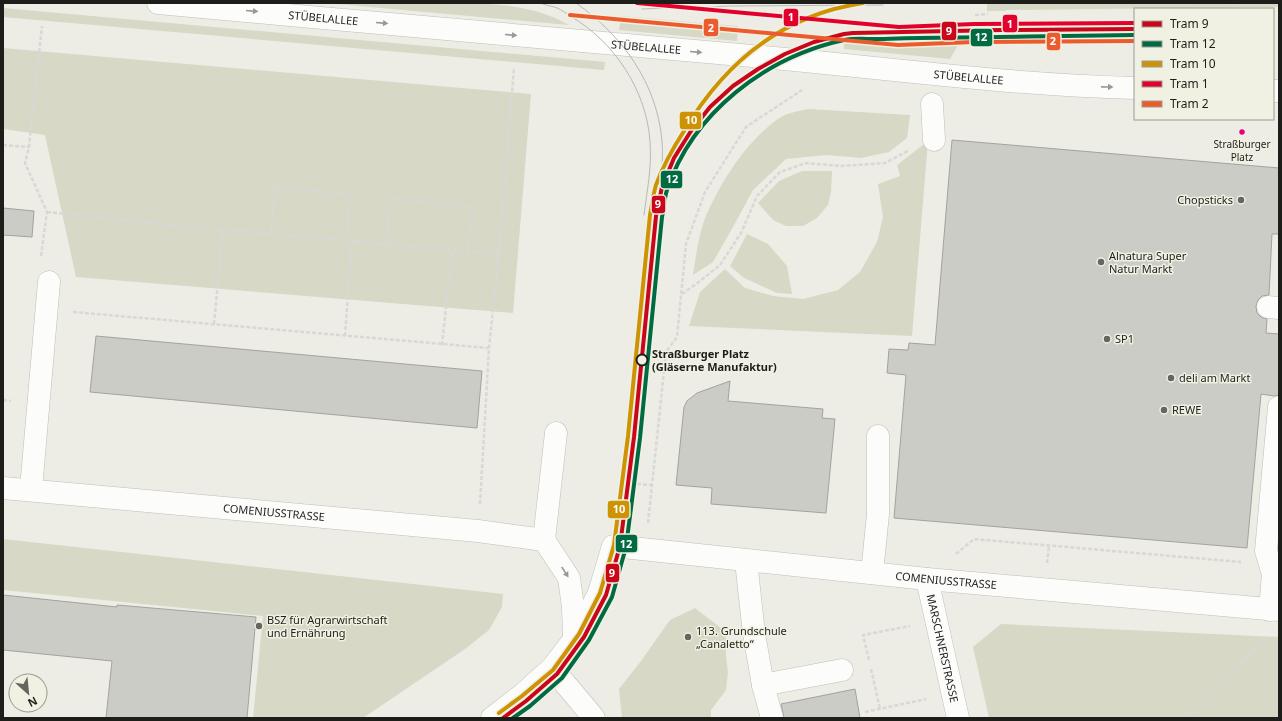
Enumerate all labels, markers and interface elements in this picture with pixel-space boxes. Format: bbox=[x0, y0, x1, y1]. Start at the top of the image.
street label: STÜBELALLEE bbox=[288, 7, 359, 28]
one-way arrow bbox=[246, 8, 258, 15]
line badge: 1 bbox=[783, 8, 799, 27]
legend bbox=[1134, 8, 1274, 120]
text: 1 bbox=[788, 9, 794, 24]
line badge: 1 bbox=[1002, 14, 1018, 33]
text: Tram 9 bbox=[1170, 15, 1209, 32]
text: 1 bbox=[1007, 16, 1013, 31]
line badge: 2 bbox=[703, 18, 719, 37]
one-way arrow bbox=[376, 20, 388, 26]
text: 2 bbox=[708, 20, 714, 35]
line badge: 9 bbox=[941, 21, 957, 41]
text: 9 bbox=[946, 23, 952, 38]
line badge: 12 bbox=[970, 28, 993, 47]
text: 12 bbox=[975, 29, 987, 44]
one-way arrow bbox=[505, 31, 517, 38]
line badge: 2 bbox=[1046, 32, 1061, 51]
text: 2 bbox=[1050, 33, 1056, 48]
text: Tram 12 bbox=[1170, 35, 1216, 52]
street label: STÜBELALLEE bbox=[610, 36, 682, 57]
one-way arrow bbox=[690, 48, 702, 55]
text: Tram 10 bbox=[1170, 55, 1216, 72]
street label: STÜBELALLEE bbox=[933, 66, 1004, 87]
text: Tram 1 bbox=[1170, 75, 1209, 92]
one-way arrow bbox=[1101, 84, 1114, 90]
text: Tram 2 bbox=[1170, 95, 1209, 112]
line badge: 10 bbox=[679, 111, 702, 130]
text: 10 bbox=[685, 112, 697, 127]
marker: Straßburger Platz bbox=[1237, 127, 1247, 137]
place label: Straßburger Platz bbox=[1213, 137, 1271, 164]
line badge: 12 bbox=[660, 170, 683, 189]
text: 12 bbox=[666, 171, 678, 186]
place label: Chopsticks bbox=[1177, 192, 1233, 207]
line badge: 9 bbox=[651, 195, 666, 214]
marker: Chopsticks bbox=[1236, 195, 1246, 205]
text: 9 bbox=[655, 196, 661, 211]
place label: Alnatura Super Natur Markt bbox=[1109, 248, 1187, 276]
marker: Alnatura Super Natur Markt bbox=[1096, 257, 1106, 267]
place label: SP1 bbox=[1115, 331, 1134, 346]
marker: SP1 bbox=[1102, 334, 1112, 344]
place label: Straßburger Platz (Gläserne Manufaktur) bbox=[652, 346, 777, 374]
marker: Straßburger Platz (Gläserne Manufaktur) bbox=[635, 353, 649, 367]
place label: deli am Markt bbox=[1179, 370, 1250, 385]
marker: deli am Markt bbox=[1166, 373, 1176, 383]
place label: REWE bbox=[1172, 402, 1201, 417]
marker: REWE bbox=[1159, 405, 1169, 415]
street label: COMENIUSSTRASSE bbox=[223, 500, 325, 524]
line badge: 10 bbox=[607, 500, 630, 519]
text: 10 bbox=[613, 501, 625, 516]
line badge: 12 bbox=[615, 534, 638, 553]
text: 12 bbox=[620, 536, 632, 551]
line badge: 9 bbox=[605, 563, 620, 583]
text: 9 bbox=[609, 565, 615, 580]
one-way arrow bbox=[562, 566, 569, 578]
street label: COMENIUSSTRASSE bbox=[895, 568, 998, 592]
street label: MARSCHNERSTRASSE bbox=[924, 593, 962, 704]
place label: BSZ für Agrarwirtschaft und Ernährung bbox=[267, 612, 387, 640]
marker: BSZ für Agrarwirtschaft und Ernährung bbox=[254, 621, 264, 631]
place label: 113. Grundschule „Canaletto“ bbox=[696, 623, 787, 651]
marker: 113. Grundschule „Canaletto“ bbox=[683, 632, 693, 642]
north arrow bbox=[8, 673, 48, 713]
text: N bbox=[25, 694, 40, 711]

